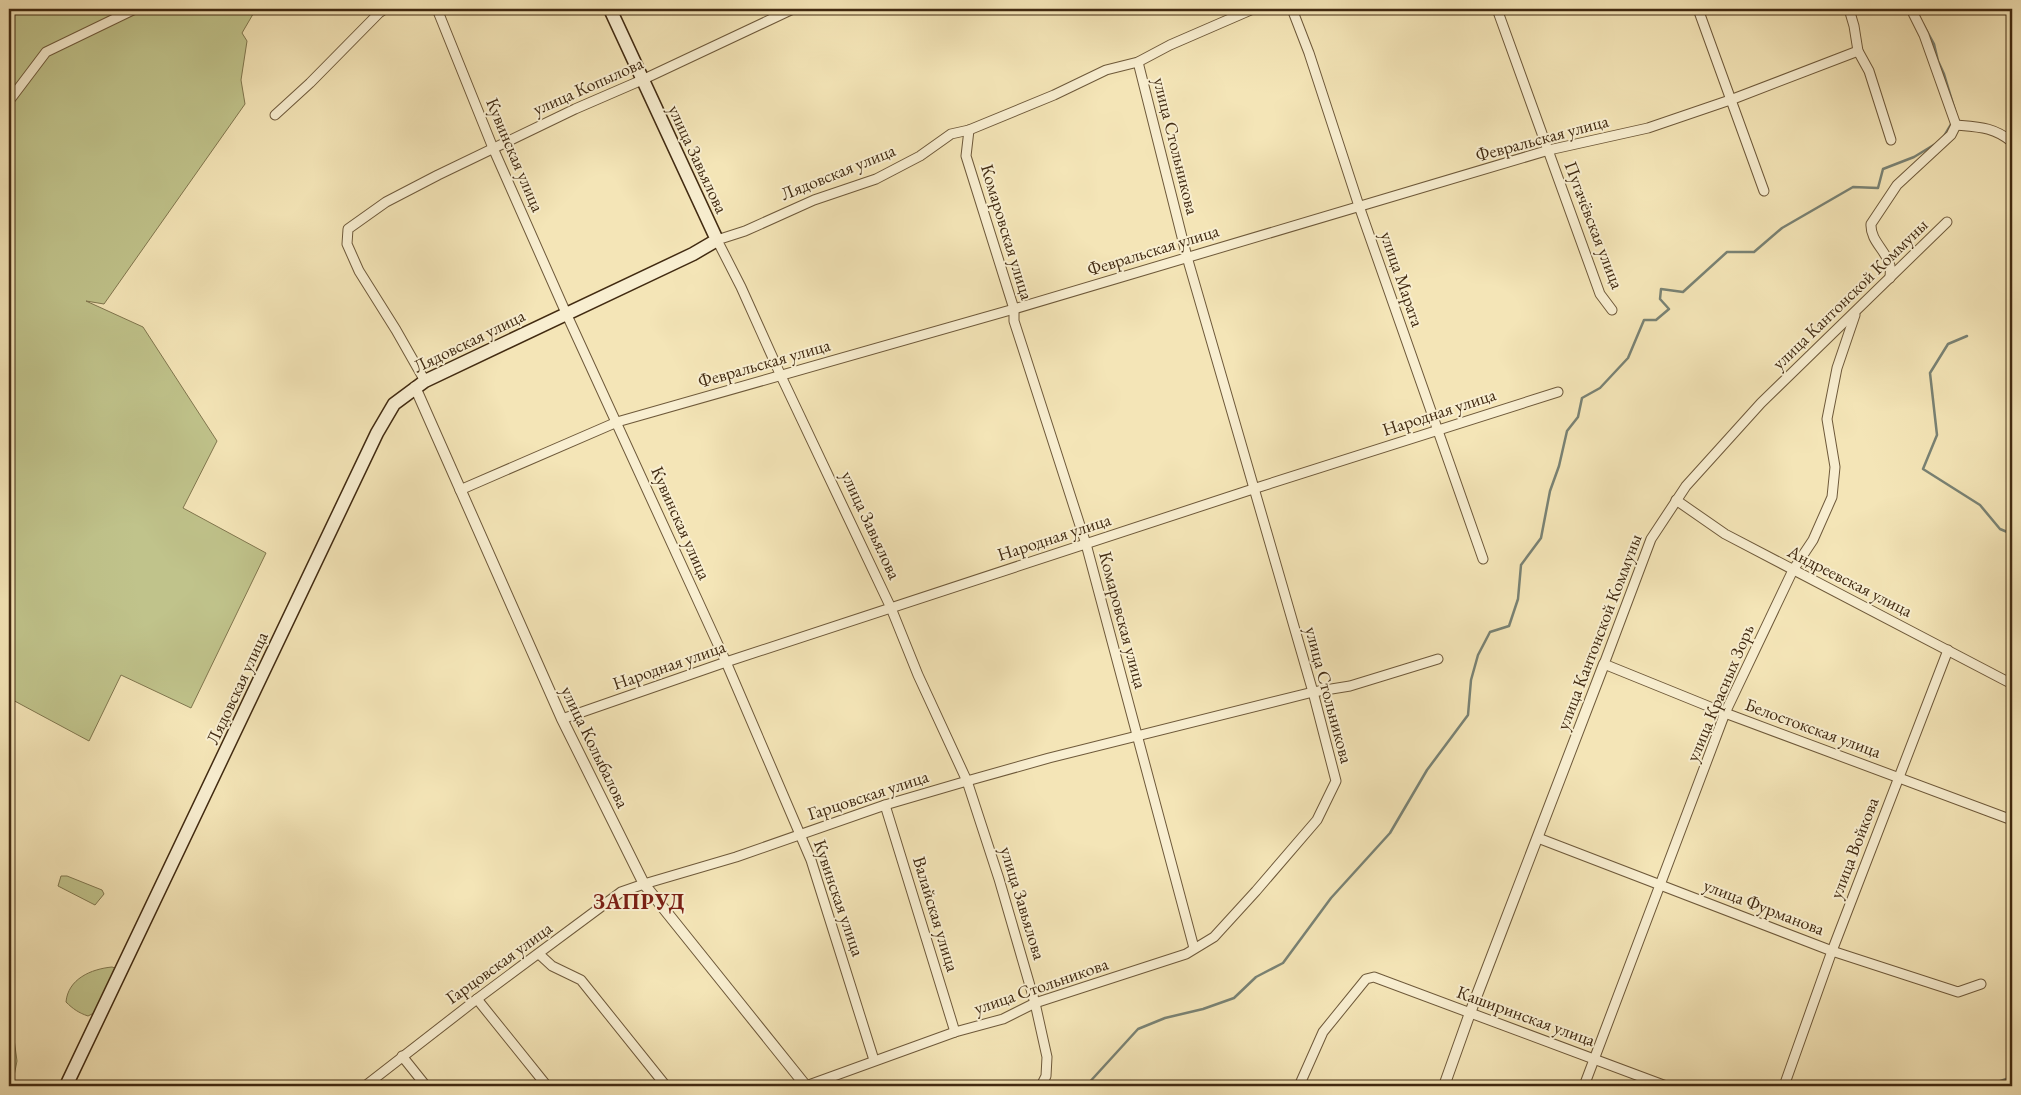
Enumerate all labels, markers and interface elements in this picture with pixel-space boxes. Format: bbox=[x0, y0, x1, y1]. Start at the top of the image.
street label: улица Копылова bbox=[529, 51, 647, 120]
street label: улица Стольникова bbox=[1148, 75, 1205, 218]
street label: Кувинская улица bbox=[481, 94, 550, 216]
street label: улица Завьялова bbox=[663, 101, 734, 218]
street label: Февральская улица bbox=[1473, 109, 1612, 166]
street label: Лядовская улица bbox=[777, 138, 899, 205]
street label: Пугачёвская улица bbox=[1560, 158, 1630, 293]
street label: Комаровская улица bbox=[976, 161, 1039, 303]
street label: улица Кантонской Коммуны bbox=[1767, 213, 1932, 374]
street label: Февральская улица bbox=[1084, 218, 1222, 281]
street label: улица Марата bbox=[1375, 228, 1430, 330]
street label: Лядовская улица bbox=[409, 303, 529, 378]
street label: Февральская улица bbox=[695, 332, 834, 392]
street label: Народная улица bbox=[1379, 382, 1499, 441]
street label: Кувинская улица bbox=[646, 462, 717, 584]
street label: улица Завьялова bbox=[836, 467, 907, 584]
street label: Народная улица bbox=[994, 507, 1114, 566]
street label: улица Кантонской Коммуны bbox=[1551, 531, 1647, 733]
street label: Андреевская улица bbox=[1783, 539, 1917, 622]
street label: Комаровская улица bbox=[1094, 549, 1153, 692]
street label: улица Красных Зорь bbox=[1680, 621, 1759, 765]
street label: улица Стольникова bbox=[1300, 624, 1359, 767]
street label: Лядовская улица bbox=[200, 627, 273, 748]
street label: Народная улица bbox=[609, 634, 729, 695]
street label: улица Колыбалова bbox=[556, 682, 635, 812]
street label: Белостокская улица bbox=[1742, 692, 1885, 763]
street label: Гарцовская улица bbox=[804, 764, 932, 825]
street label: улица Войкова bbox=[1824, 793, 1884, 902]
street label: Кувинская улица bbox=[809, 836, 870, 960]
street label: улица Завьялова bbox=[995, 843, 1052, 963]
street label: Валайская улица bbox=[908, 853, 965, 975]
street label: улица Фурманова bbox=[1700, 873, 1829, 940]
district label: ЗАПРУД bbox=[593, 887, 685, 916]
street label: Гарцовская улица bbox=[441, 916, 557, 1009]
street label: улица Стольникова bbox=[971, 951, 1112, 1019]
street label: Каширинская улица bbox=[1454, 980, 1599, 1051]

